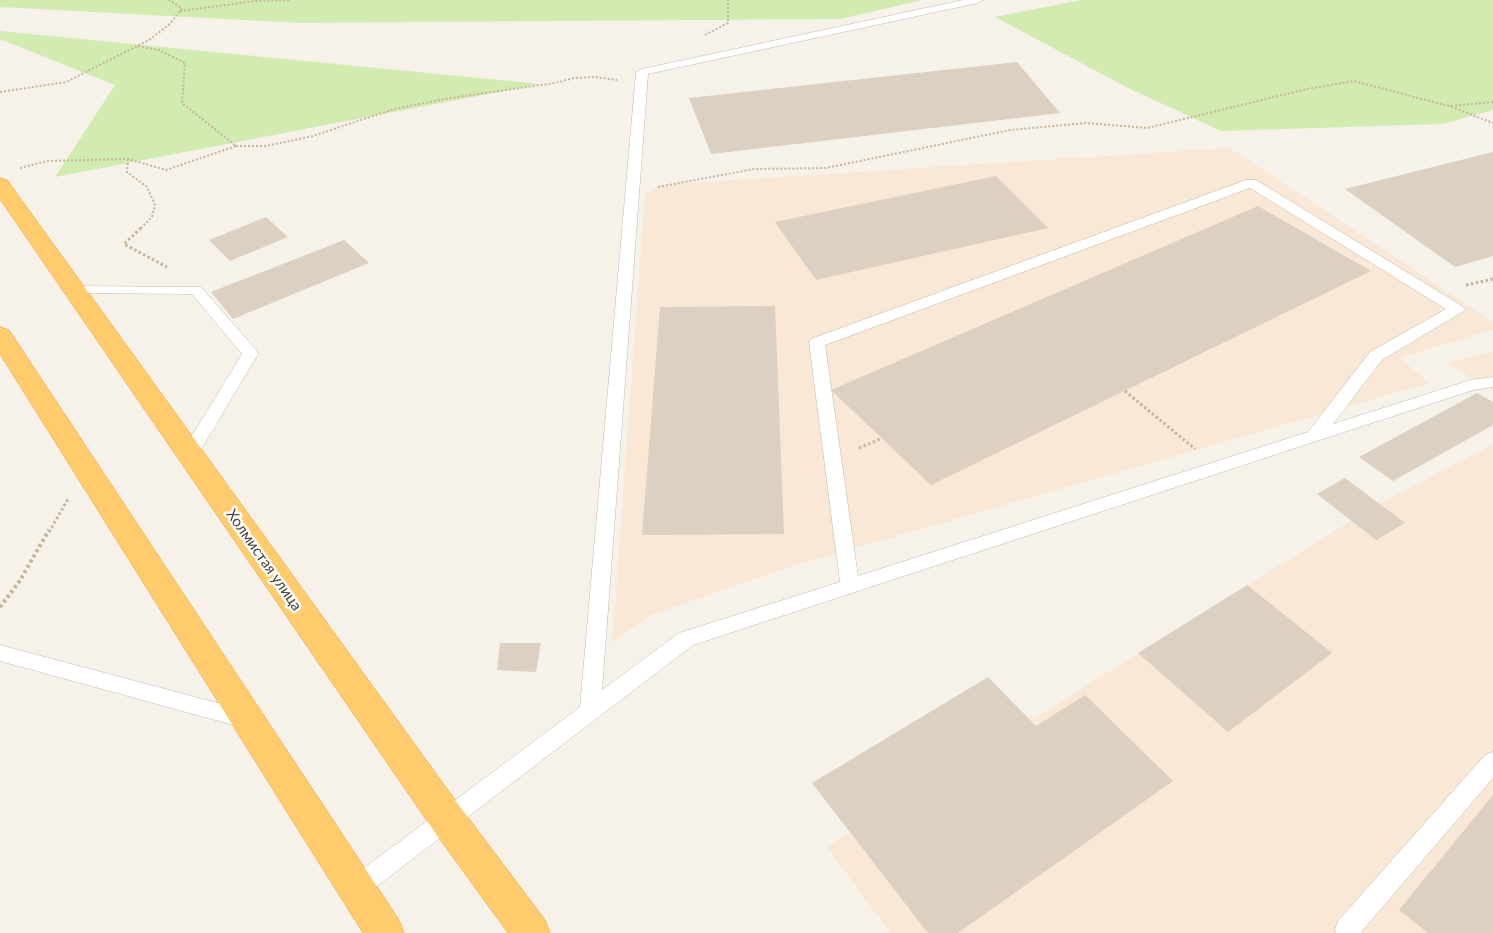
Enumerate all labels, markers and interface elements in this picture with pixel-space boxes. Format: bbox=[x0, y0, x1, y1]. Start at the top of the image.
street label: Холмистая улица bbox=[222, 506, 306, 614]

